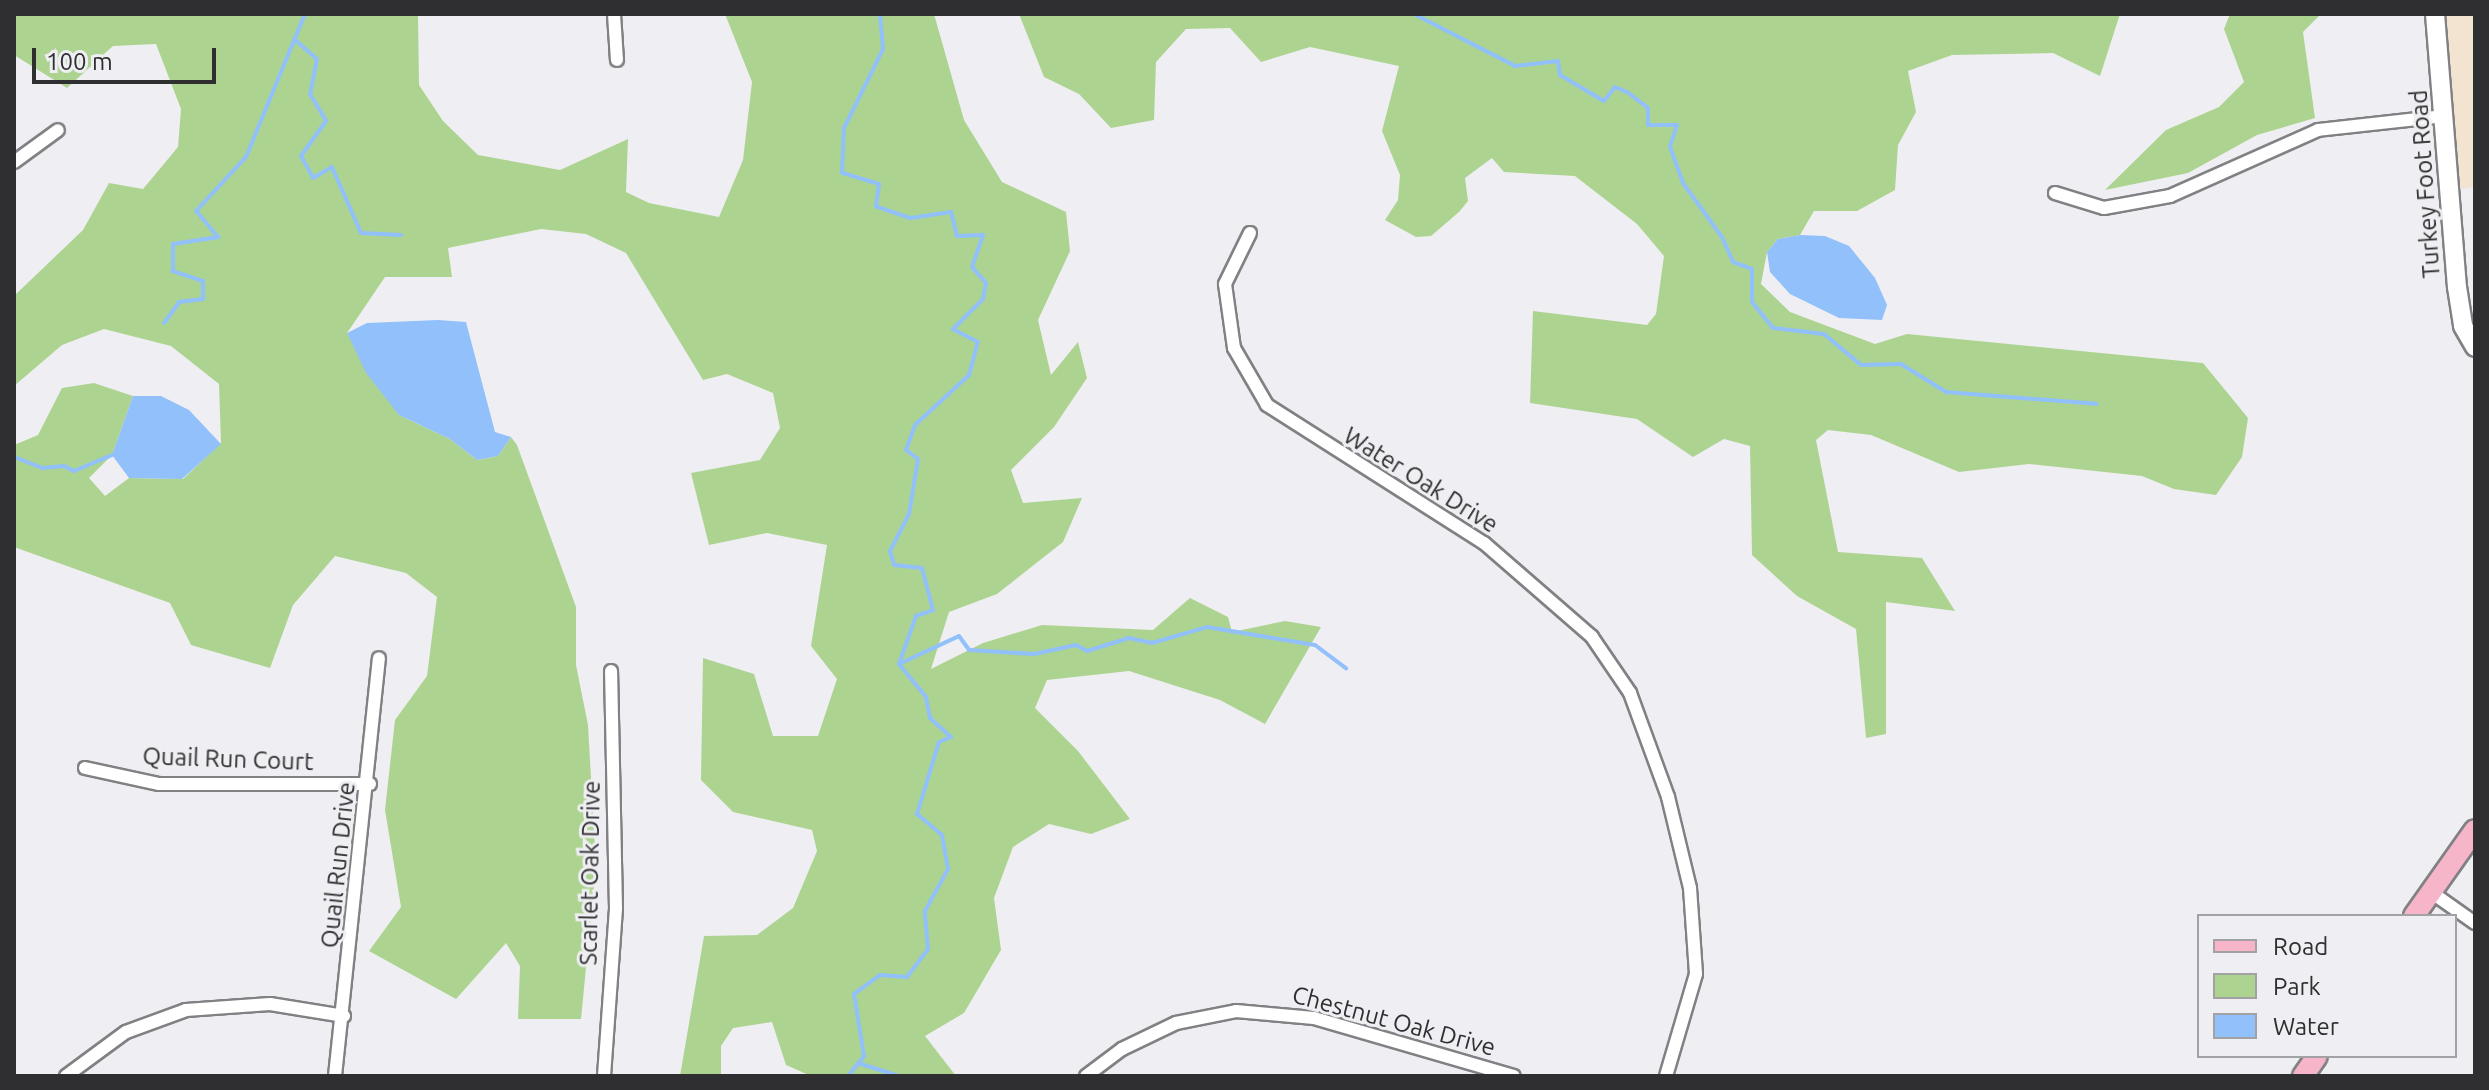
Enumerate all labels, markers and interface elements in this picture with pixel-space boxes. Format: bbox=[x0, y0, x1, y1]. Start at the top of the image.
scale bar bbox=[36, 32, 220, 82]
text: 100 m bbox=[46, 48, 113, 75]
street label: Turkey Foot Road bbox=[2404, 89, 2446, 279]
street label: Water Oak Drive bbox=[1338, 421, 1504, 539]
street label: Quail Run Court bbox=[142, 742, 314, 776]
street label: Scarlet Oak Drive bbox=[574, 780, 606, 966]
street label: Quail Run Drive bbox=[315, 781, 361, 949]
legend bbox=[2197, 914, 2457, 1058]
text: Road bbox=[2273, 933, 2328, 960]
text: Park bbox=[2273, 973, 2321, 1000]
street label: Chestnut Oak Drive bbox=[1289, 980, 1499, 1062]
text: Water bbox=[2273, 1013, 2339, 1040]

